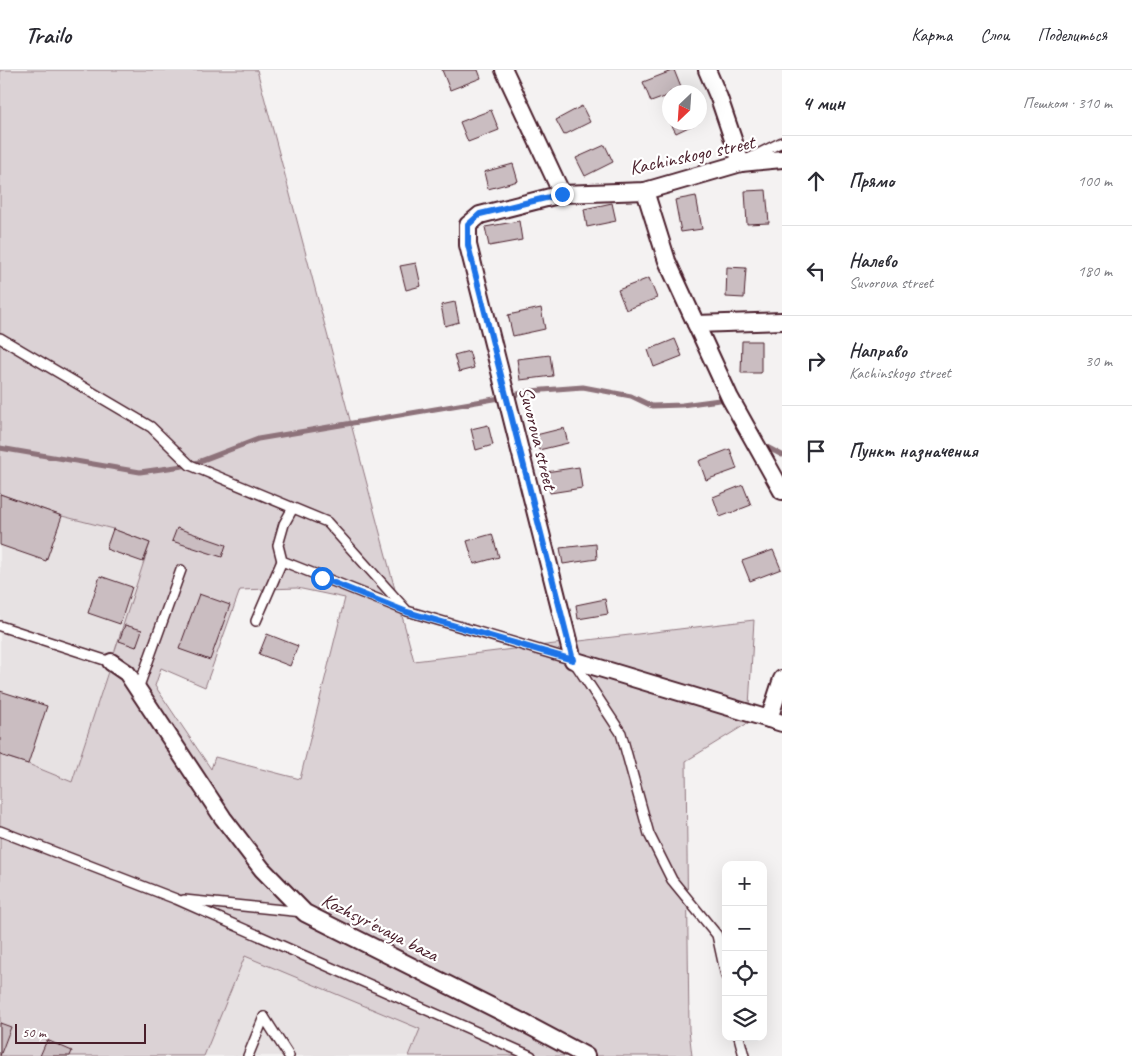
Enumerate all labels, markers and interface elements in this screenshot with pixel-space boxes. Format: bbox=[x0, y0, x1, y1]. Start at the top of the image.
text: Trailo bbox=[25, 20, 71, 50]
text: Карта bbox=[911, 24, 952, 46]
text: Слои bbox=[980, 24, 1009, 46]
text: Поделиться bbox=[1037, 24, 1107, 46]
north arrow bbox=[662, 85, 707, 130]
text: 4 мин bbox=[802, 90, 845, 116]
text: Пешком · 310 m bbox=[1023, 93, 1112, 113]
street label: Kachinskogo street bbox=[627, 129, 759, 180]
icon: ahead bbox=[802, 167, 830, 195]
text: Прямо bbox=[849, 169, 894, 193]
text: 100 m bbox=[1078, 171, 1112, 191]
route end bbox=[551, 183, 574, 206]
text: Налево bbox=[849, 249, 897, 273]
icon: left bbox=[802, 257, 830, 285]
text: 180 m bbox=[1078, 261, 1112, 281]
text: Suvorova street bbox=[849, 273, 933, 293]
text: Направо bbox=[849, 339, 907, 363]
icon: right bbox=[802, 347, 830, 375]
text: 30 m bbox=[1085, 351, 1112, 371]
text: Kachinskogo street bbox=[849, 363, 951, 383]
street label: Suvorova street bbox=[513, 384, 563, 494]
icon: arrive bbox=[802, 437, 830, 465]
text: Пункт назначения bbox=[849, 439, 978, 463]
route start bbox=[311, 567, 334, 590]
map controls bbox=[722, 861, 767, 1041]
button: + bbox=[722, 861, 767, 906]
street label: Kozhsyr'evaya baza bbox=[318, 887, 444, 968]
button: − bbox=[722, 906, 767, 951]
button: locate bbox=[722, 951, 767, 996]
button: layers bbox=[722, 996, 767, 1041]
scale bar bbox=[15, 1021, 146, 1044]
text: 50 m bbox=[22, 1024, 46, 1041]

